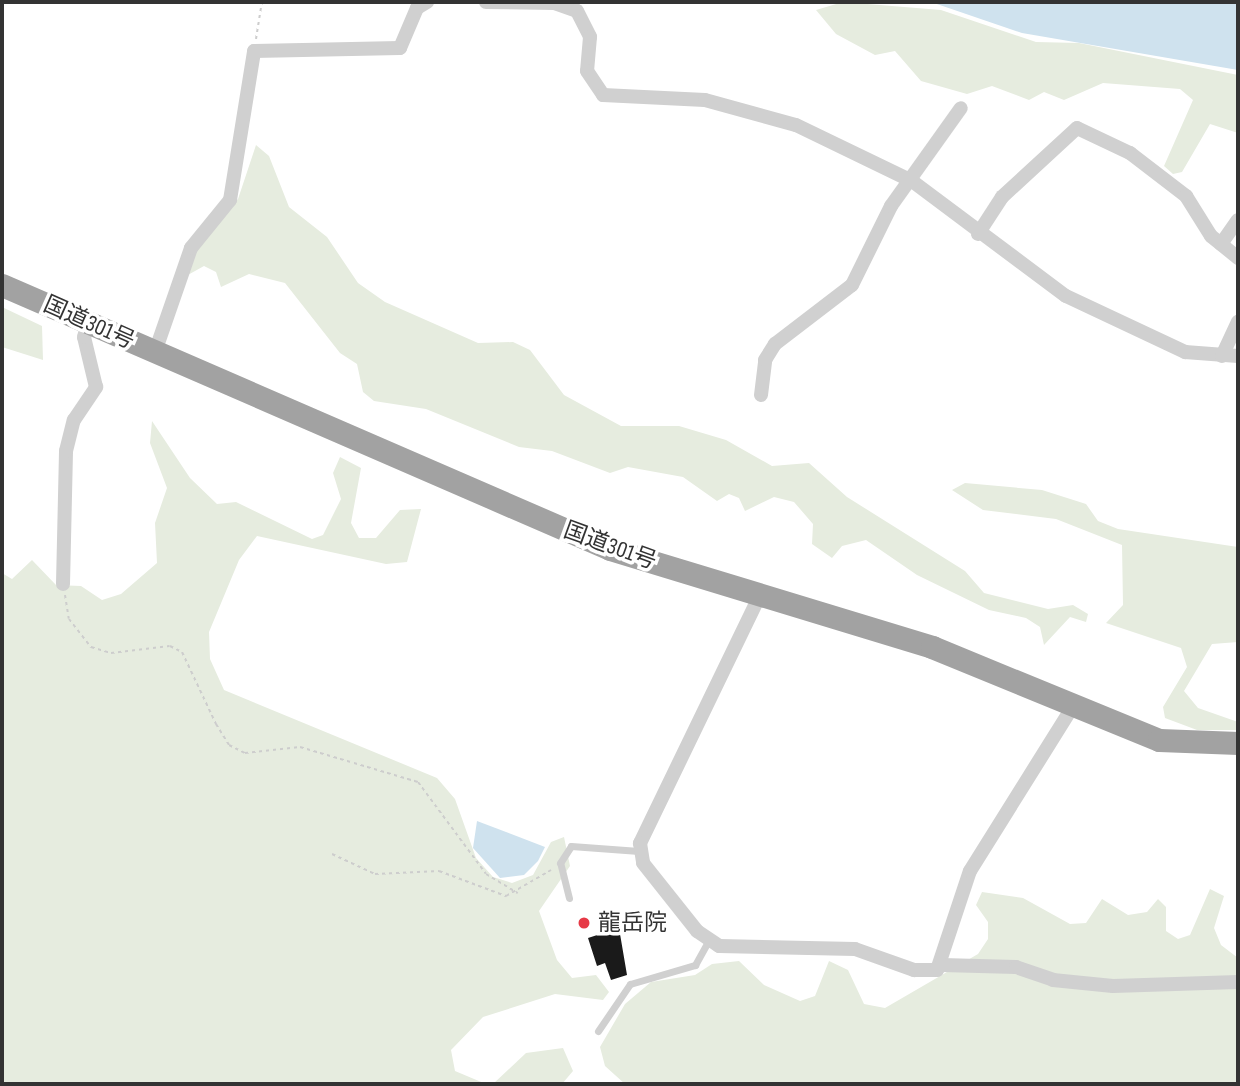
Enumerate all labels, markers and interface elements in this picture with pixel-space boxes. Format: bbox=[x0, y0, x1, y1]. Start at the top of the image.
street label: 国道301号 bbox=[39, 291, 139, 355]
street label: 国道301号 bbox=[560, 516, 660, 576]
place label: 龍岳院 bbox=[598, 909, 667, 937]
marker: 龍岳院 bbox=[576, 915, 592, 931]

